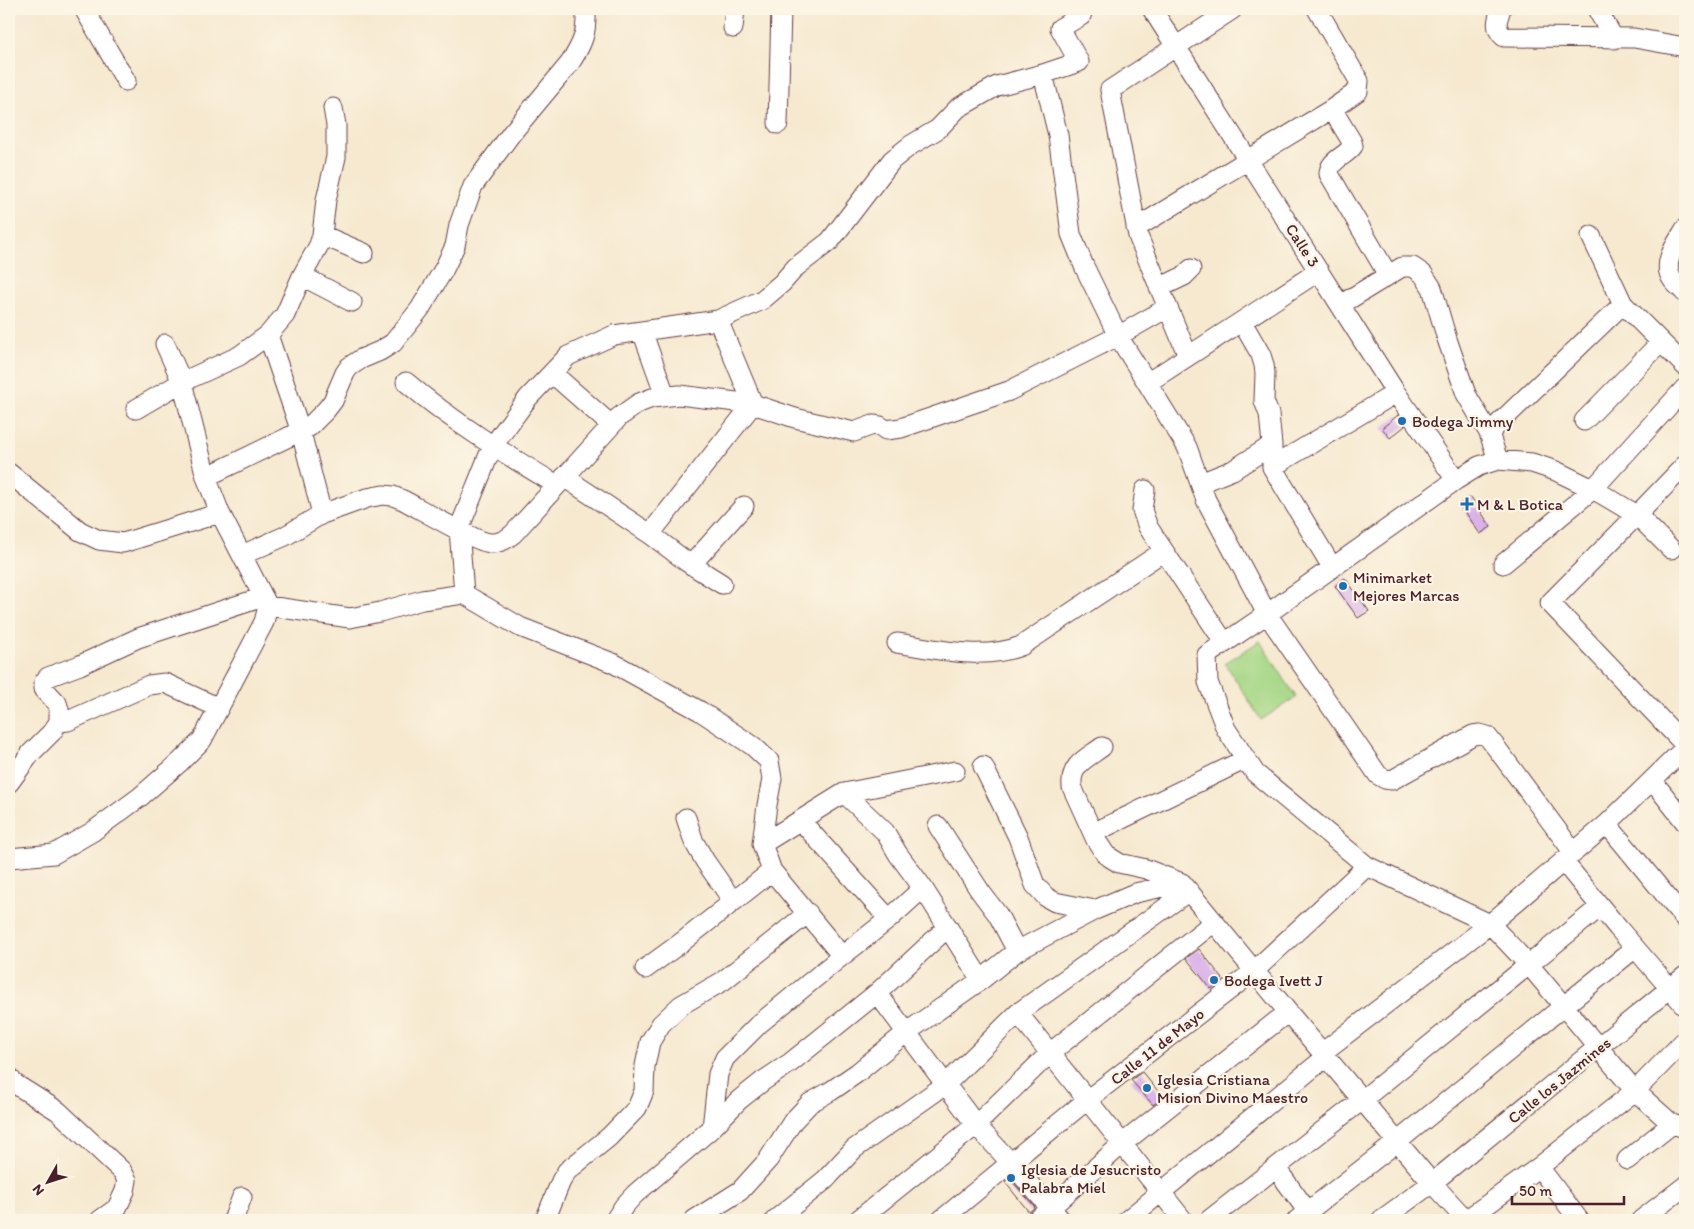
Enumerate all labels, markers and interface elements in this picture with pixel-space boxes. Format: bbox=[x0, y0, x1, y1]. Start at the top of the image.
street label: Calle 3 bbox=[1282, 220, 1324, 271]
place label: Bodega Jimmy bbox=[1412, 412, 1514, 431]
marker: Bodega Jimmy bbox=[1396, 415, 1408, 427]
place label: M & L Botica bbox=[1477, 495, 1564, 514]
marker: M & L Botica bbox=[1461, 498, 1473, 510]
place label: Minimarket Mejores Marcas bbox=[1353, 568, 1459, 605]
marker: Minimarket Mejores Marcas bbox=[1337, 580, 1349, 592]
place label: Bodega Ivett J bbox=[1224, 971, 1323, 990]
marker: Bodega Ivett J bbox=[1208, 974, 1220, 986]
street label: Calle 11 de Mayo bbox=[1107, 1004, 1208, 1089]
street label: Calle los Jazmines bbox=[1504, 1033, 1615, 1128]
place label: Iglesia Cristiana Mision Divino Maestro bbox=[1157, 1070, 1308, 1107]
marker: Iglesia Cristiana Mision Divino Maestro bbox=[1141, 1082, 1153, 1094]
north arrow bbox=[22, 1156, 72, 1206]
place label: Iglesia de Jesucristo Palabra Miel bbox=[1021, 1160, 1161, 1197]
marker: Iglesia de Jesucristo Palabra Miel bbox=[1005, 1172, 1017, 1184]
scale bar bbox=[1512, 1174, 1624, 1206]
text: N bbox=[29, 1181, 48, 1199]
text: 50 m bbox=[1519, 1182, 1552, 1200]

